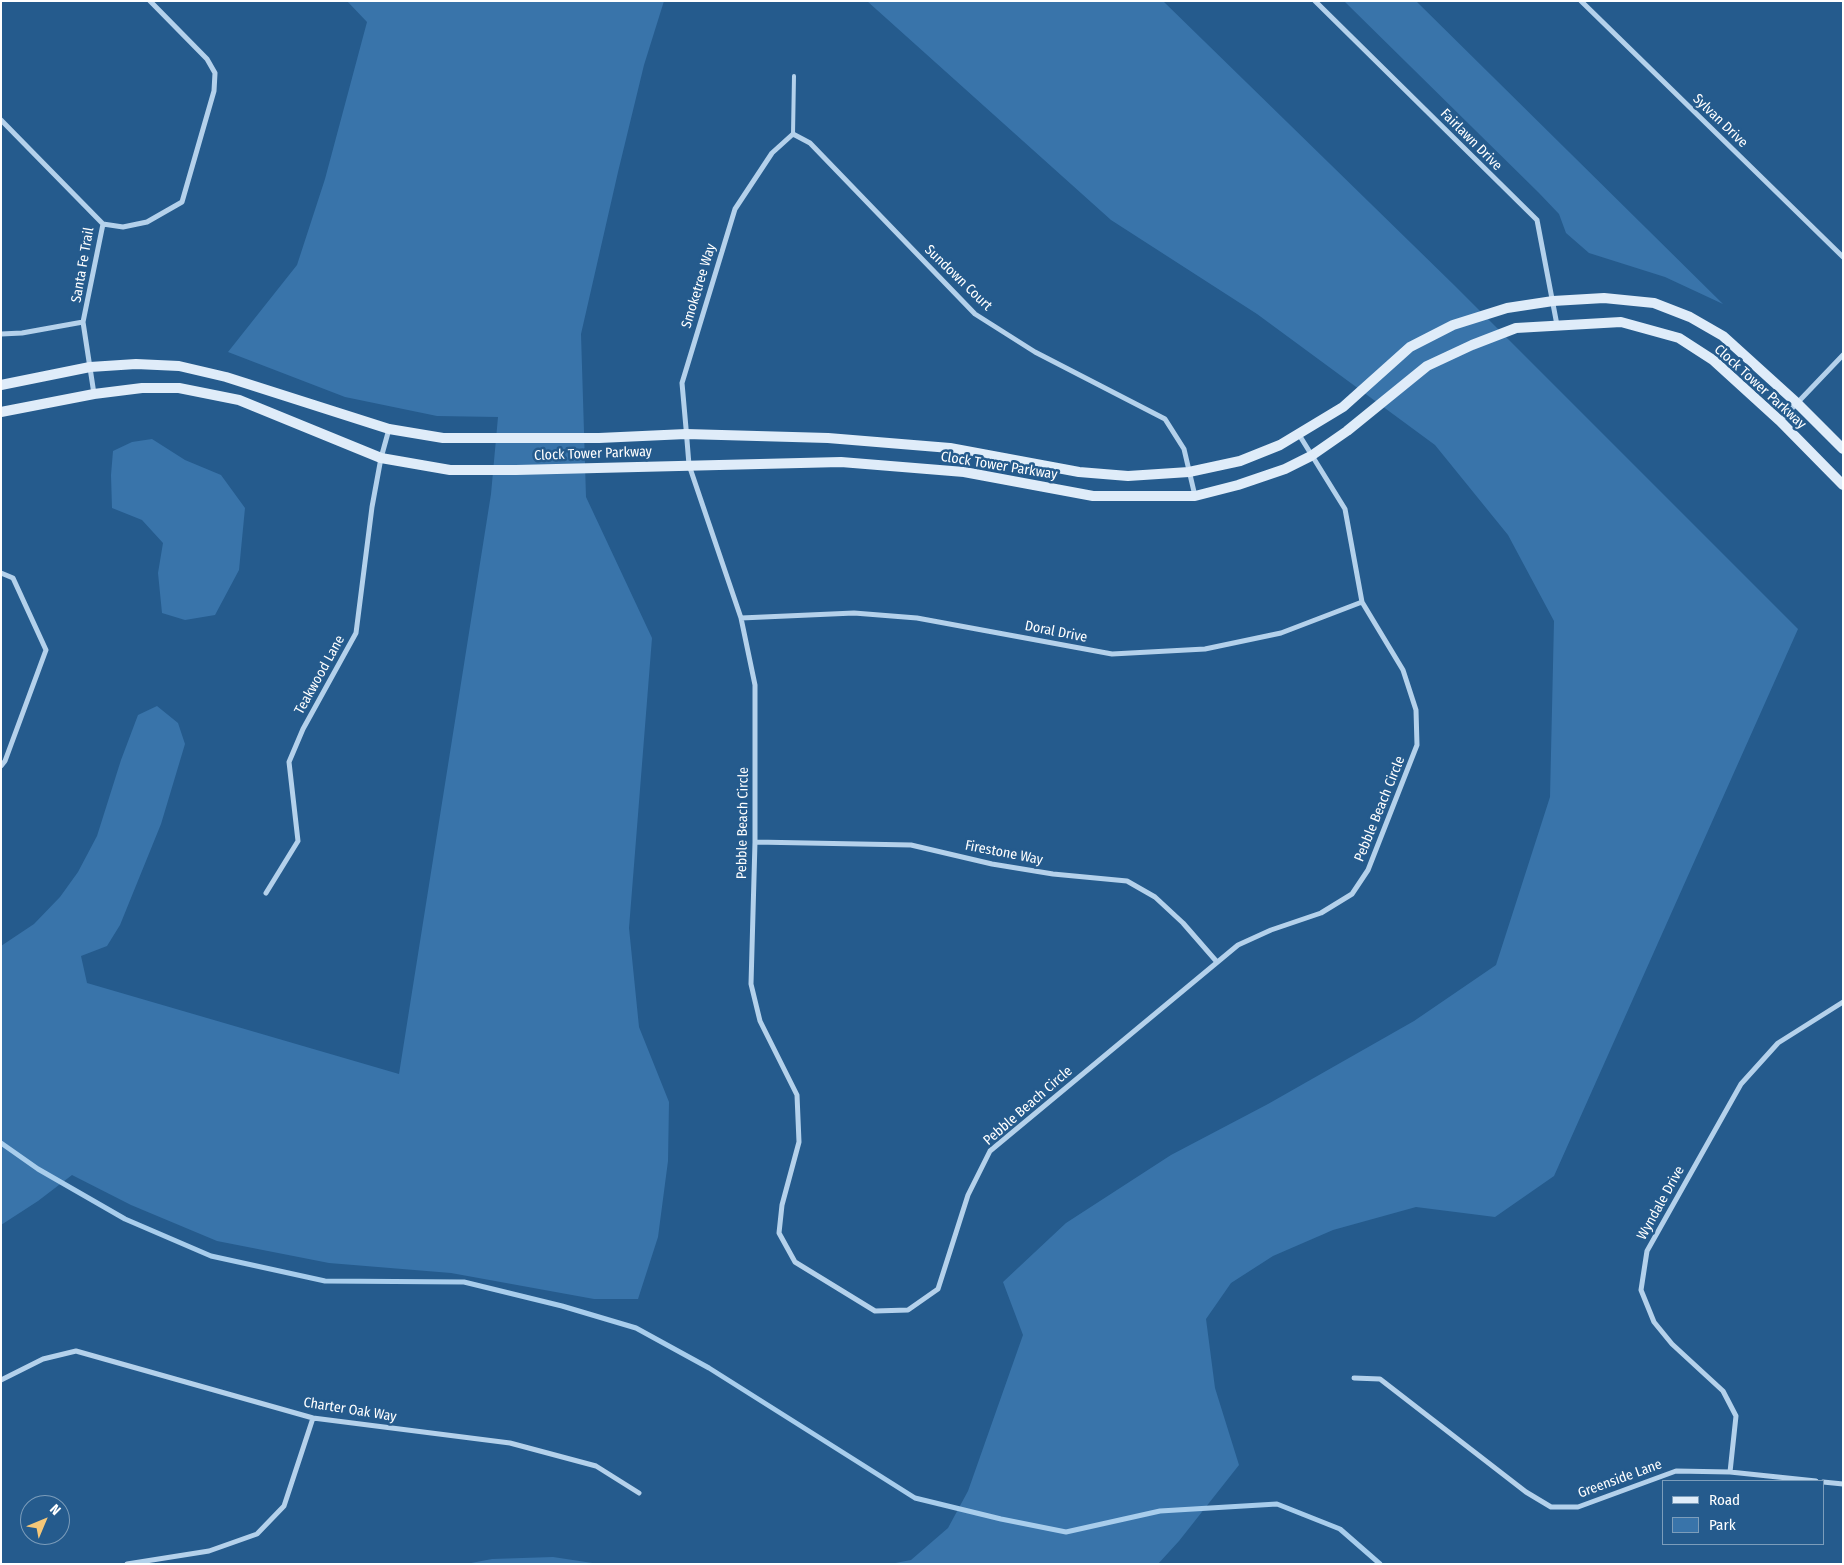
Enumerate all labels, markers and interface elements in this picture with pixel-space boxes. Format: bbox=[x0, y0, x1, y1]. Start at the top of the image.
street label: Sylvan Drive bbox=[1689, 91, 1751, 151]
street label: Fairlawn Drive bbox=[1437, 106, 1505, 174]
street label: Santa Fe Trail bbox=[68, 226, 98, 304]
street label: Smoketree Way bbox=[678, 242, 720, 330]
street label: Sundown Court bbox=[921, 242, 995, 314]
street label: Clock Tower Parkway bbox=[1711, 341, 1809, 433]
street label: Clock Tower Parkway bbox=[534, 444, 652, 464]
street label: Clock Tower Parkway bbox=[939, 448, 1059, 484]
street label: Doral Drive bbox=[1023, 618, 1089, 646]
street label: Teakwood Lane bbox=[291, 633, 349, 717]
street label: Pebble Beach Circle bbox=[1351, 754, 1409, 864]
street label: Pebble Beach Circle bbox=[734, 767, 752, 879]
street label: Firestone Way bbox=[964, 837, 1044, 869]
street label: Pebble Beach Circle bbox=[980, 1063, 1076, 1149]
street label: Wyndale Drive bbox=[1634, 1163, 1688, 1243]
street label: Charter Oak Way bbox=[302, 1394, 398, 1426]
street label: Greenside Lane bbox=[1576, 1456, 1664, 1502]
legend bbox=[1662, 1480, 1824, 1545]
text: Road bbox=[1709, 1491, 1740, 1509]
north arrow bbox=[20, 1495, 70, 1545]
text: N bbox=[46, 1501, 64, 1519]
text: Park bbox=[1709, 1516, 1736, 1534]

